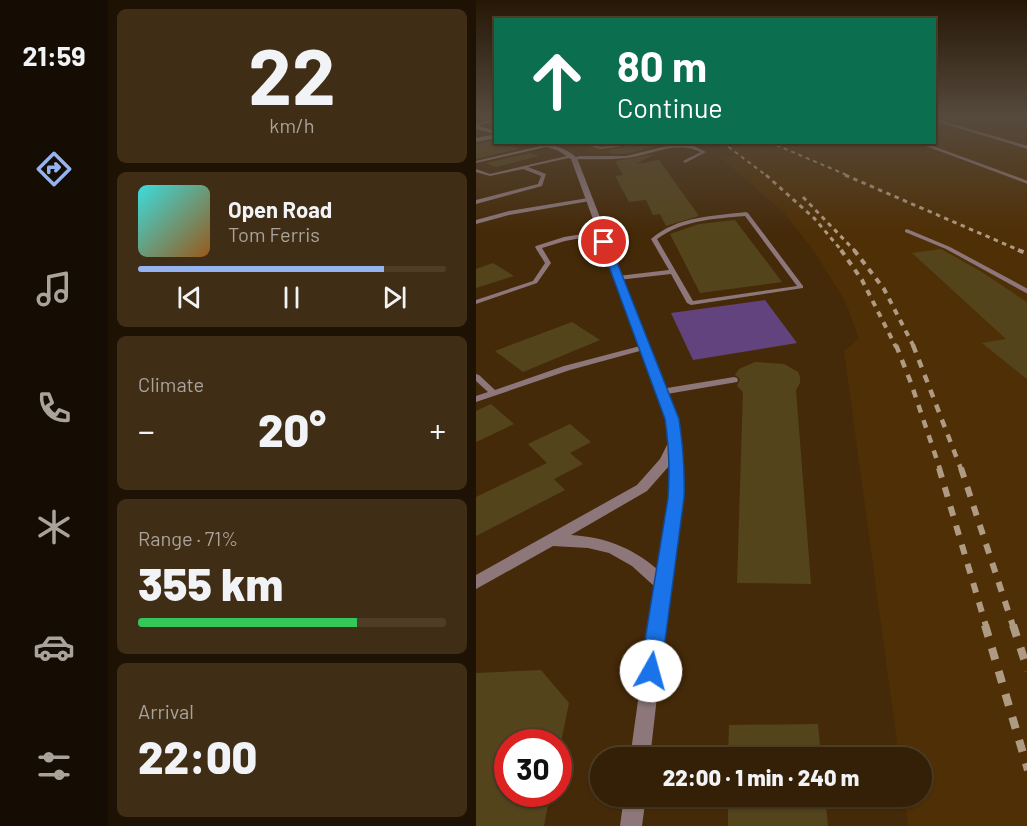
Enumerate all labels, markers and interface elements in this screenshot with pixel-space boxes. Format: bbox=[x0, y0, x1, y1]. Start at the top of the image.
text: 22 bbox=[248, 27, 336, 121]
text: 21:59 bbox=[22, 39, 86, 71]
text: 80 m bbox=[617, 40, 707, 90]
icon: ahead bbox=[518, 42, 596, 120]
text: Continue bbox=[617, 91, 723, 123]
text: km/h bbox=[269, 113, 315, 137]
icon: directions bbox=[33, 148, 75, 190]
text: Open Road bbox=[228, 196, 332, 222]
pin bbox=[578, 216, 629, 267]
text: Tom Ferris bbox=[228, 222, 320, 246]
icon: arrive bbox=[587, 225, 620, 258]
icon: music bbox=[33, 268, 75, 310]
icon: previous bbox=[173, 281, 206, 314]
icon: pause bbox=[275, 281, 308, 314]
icon: next bbox=[378, 281, 411, 314]
text: Climate bbox=[138, 372, 204, 396]
icon: phone bbox=[33, 387, 75, 429]
text: 20° bbox=[258, 402, 326, 456]
text: − bbox=[138, 410, 155, 450]
text: + bbox=[430, 410, 446, 450]
icon: climate bbox=[33, 506, 75, 548]
text: Range · 71% bbox=[138, 526, 238, 550]
text: 355 km bbox=[138, 556, 283, 610]
icon: car bbox=[33, 626, 75, 668]
position arrow bbox=[619, 639, 683, 703]
text: Arrival bbox=[138, 699, 194, 723]
text: 22:00 bbox=[138, 729, 257, 783]
speed limit sign: 30 bbox=[494, 729, 572, 807]
icon: filters bbox=[33, 745, 75, 787]
text: 22:00 · 1 min · 240 m bbox=[663, 764, 859, 790]

